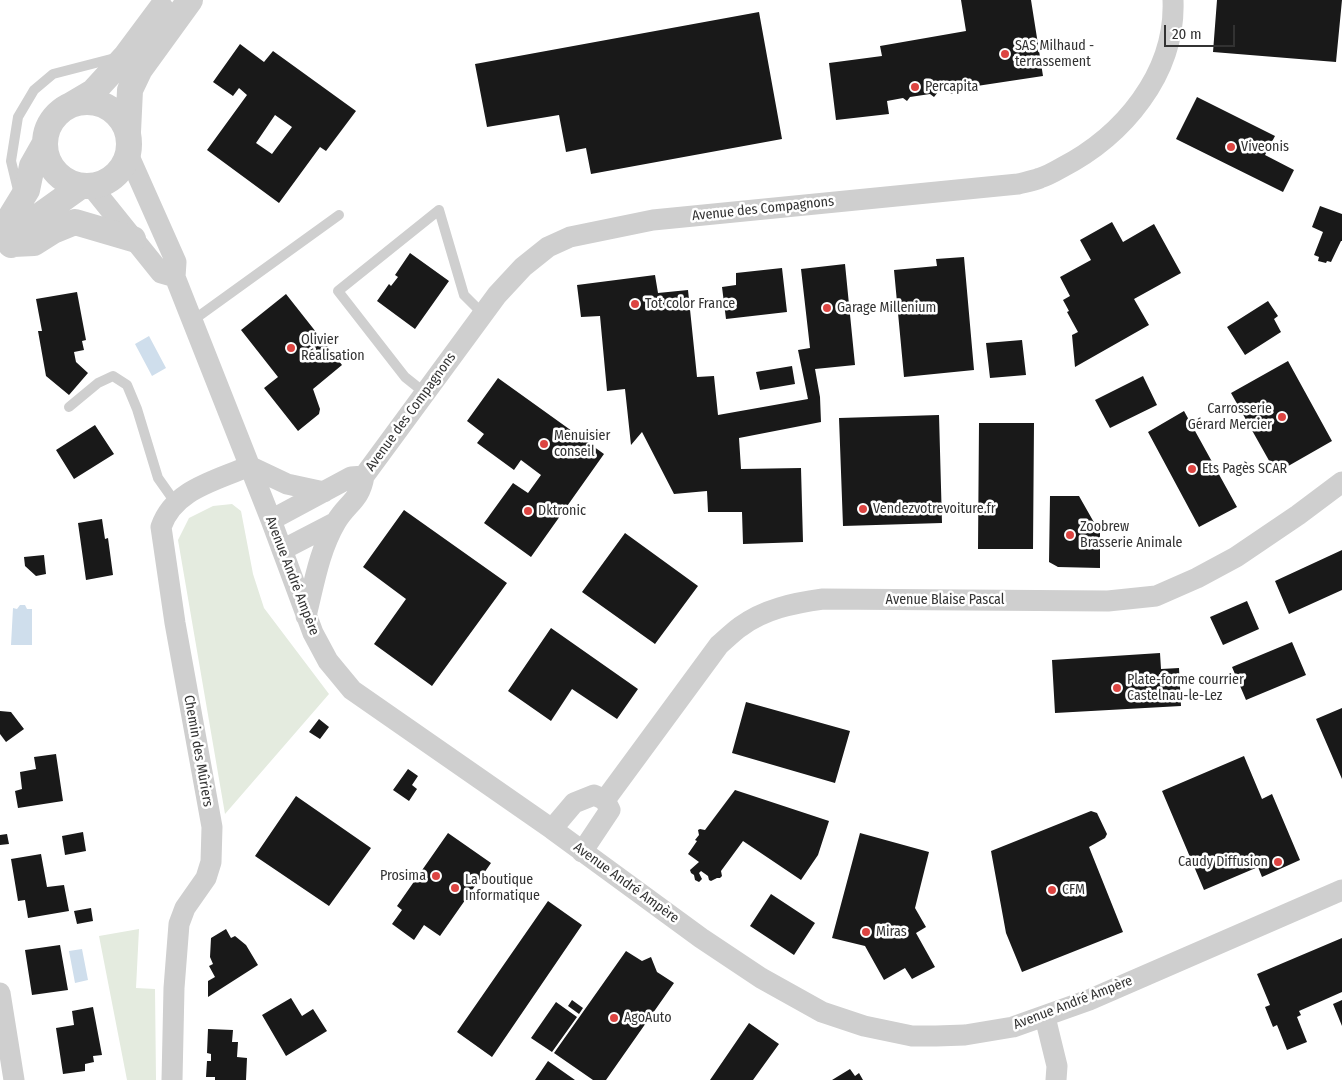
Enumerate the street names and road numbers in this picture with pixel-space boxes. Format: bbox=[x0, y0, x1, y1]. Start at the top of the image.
street label: Avenue des Compagnons bbox=[691, 193, 835, 225]
street label: Avenue des Compagnons bbox=[362, 349, 460, 475]
street label: Avenue André Ampère bbox=[262, 514, 322, 638]
street label: Avenue Blaise Pascal bbox=[886, 592, 1004, 608]
street label: Chemin des Mûriers bbox=[180, 694, 216, 808]
street label: Avenue André Ampère bbox=[570, 839, 682, 927]
street label: Avenue André Ampère bbox=[1011, 973, 1135, 1033]

